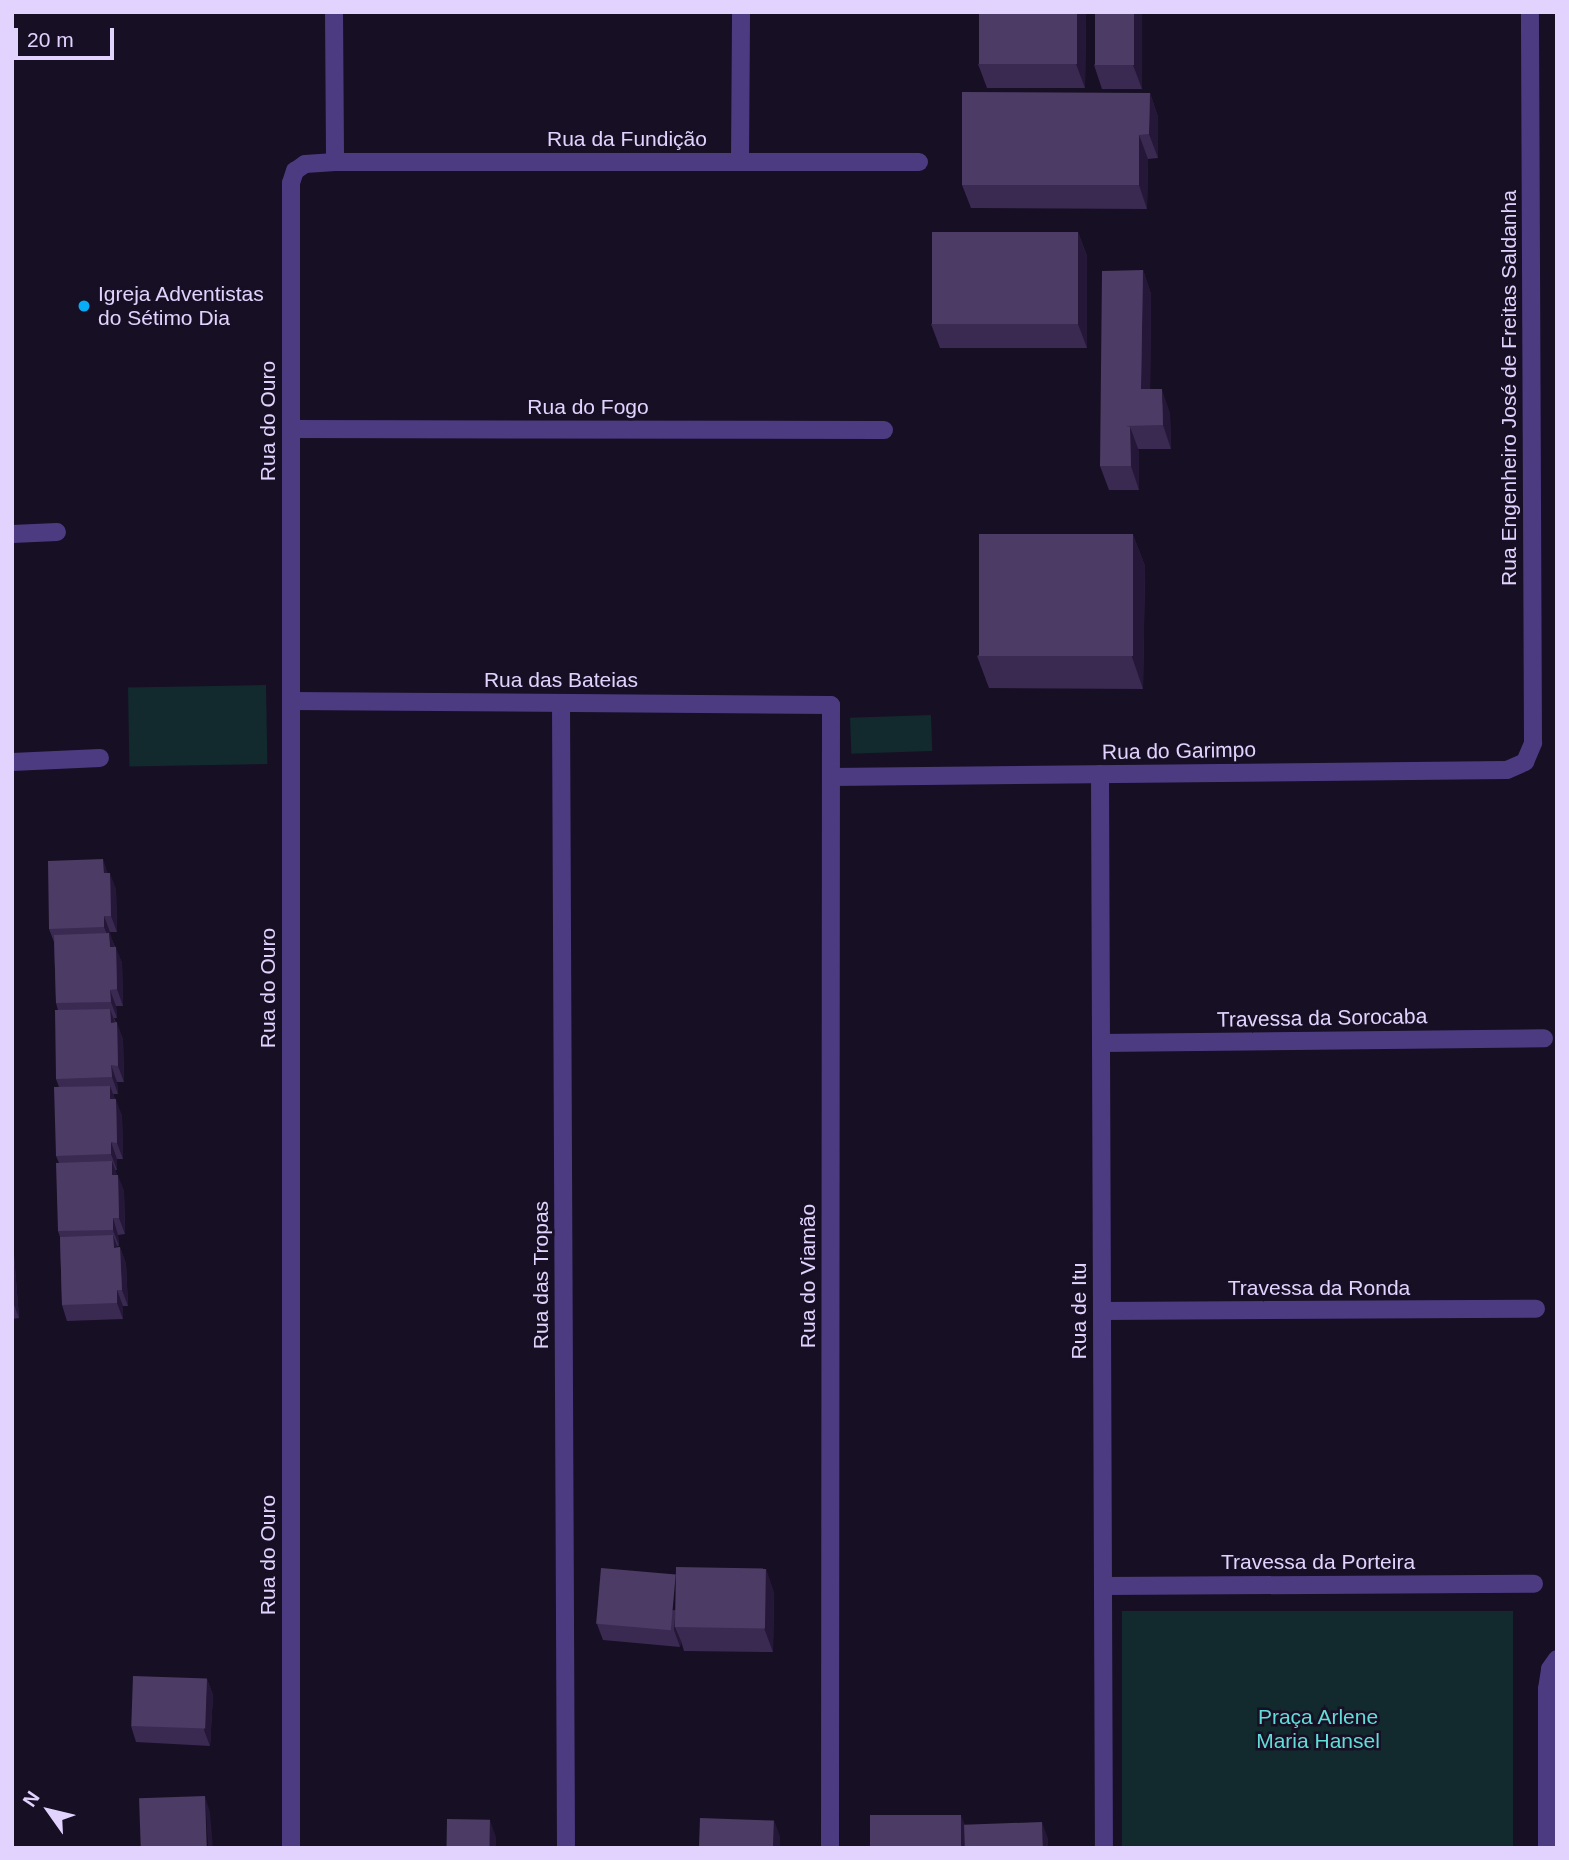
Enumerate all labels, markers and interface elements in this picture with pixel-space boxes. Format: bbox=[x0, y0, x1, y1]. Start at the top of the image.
scale bar bbox=[18, 14, 117, 58]
text: 20 m bbox=[27, 28, 74, 51]
street label: Rua da Fundição bbox=[547, 126, 707, 152]
street label: Rua Engenheiro José de Freitas Saldanha bbox=[1496, 190, 1522, 586]
place label: Igreja Adventistas do Sétimo Dia bbox=[98, 281, 265, 331]
marker: Igreja Adventistas do Sétimo Dia bbox=[76, 298, 92, 314]
street label: Rua do Ouro bbox=[255, 361, 281, 481]
street label: Rua do Fogo bbox=[527, 394, 649, 420]
street label: Rua das Bateias bbox=[484, 667, 638, 693]
street label: Rua do Garimpo bbox=[1102, 737, 1256, 765]
street label: Rua do Ouro bbox=[255, 928, 281, 1048]
street label: Travessa da Sorocaba bbox=[1217, 1004, 1427, 1032]
street label: Rua das Tropas bbox=[528, 1201, 554, 1349]
street label: Rua do Viamão bbox=[795, 1204, 821, 1348]
street label: Rua de Itu bbox=[1066, 1263, 1092, 1359]
street label: Travessa da Ronda bbox=[1228, 1275, 1410, 1301]
street label: Rua do Ouro bbox=[255, 1495, 281, 1615]
street label: Travessa da Porteira bbox=[1221, 1549, 1415, 1575]
park label: Praça Arlene Maria Hansel bbox=[1256, 1704, 1380, 1754]
north arrow bbox=[14, 1776, 84, 1846]
text: N bbox=[19, 1787, 44, 1811]

